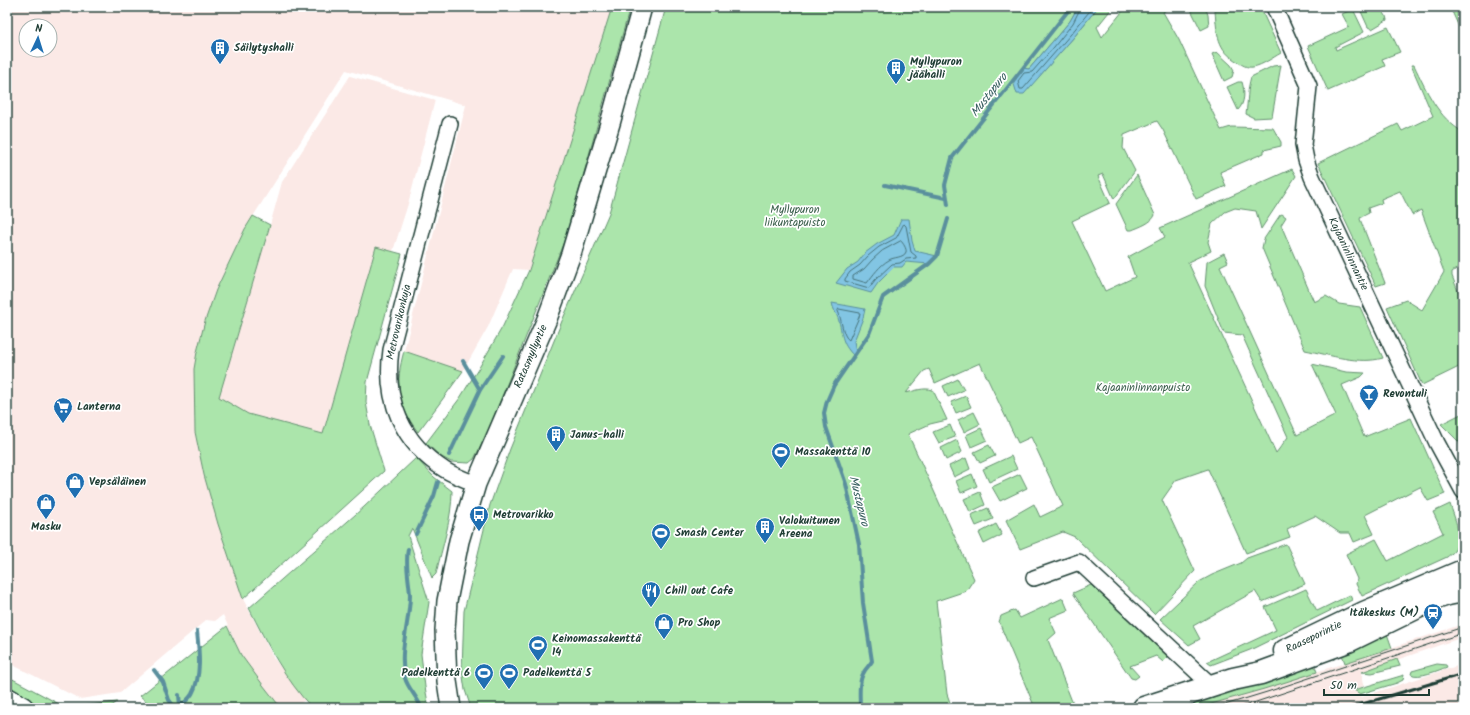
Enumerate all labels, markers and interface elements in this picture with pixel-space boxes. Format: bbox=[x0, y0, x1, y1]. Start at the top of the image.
north arrow bbox=[18, 18, 58, 58]
text: N bbox=[35, 20, 43, 38]
building icon: Säilytyshalli bbox=[209, 37, 231, 65]
place label: Säilytyshalli bbox=[234, 39, 295, 57]
place label: Myllypuron jäähalli bbox=[907, 53, 962, 84]
building icon: Myllypuron jäähalli bbox=[885, 57, 907, 85]
water label: Mustapuro bbox=[966, 68, 1013, 121]
park label: Myllypuron liikuntapuisto bbox=[765, 201, 825, 232]
street label: Kajaaninlinnantie bbox=[1323, 214, 1373, 294]
street label: Metrovarikonkuja bbox=[382, 282, 416, 362]
street label: Ratasmyllyntie bbox=[509, 322, 553, 391]
park label: Kajaaninlinnanpuisto bbox=[1096, 379, 1190, 397]
bar icon: Revontuli bbox=[1358, 383, 1380, 411]
place label: Revontuli bbox=[1383, 385, 1428, 403]
supermarket icon: Lanterna bbox=[52, 396, 74, 424]
place label: Lanterna bbox=[77, 398, 121, 416]
building icon: Janus-halli bbox=[545, 424, 567, 452]
place label: Janus-halli bbox=[570, 426, 625, 444]
sports icon: Massakenttä 10 bbox=[770, 441, 792, 469]
place label: Massakenttä 10 bbox=[795, 443, 871, 461]
shop icon: Vepsäläinen bbox=[64, 471, 86, 499]
place label: Vepsäläinen bbox=[89, 473, 146, 491]
water label: Mustapuro bbox=[844, 474, 875, 530]
shop icon: Masku bbox=[35, 492, 57, 520]
bus stop icon: Metrovarikko bbox=[468, 504, 490, 532]
place label: Metrovarikko bbox=[493, 506, 554, 524]
place label: Valokuitunen Areena bbox=[779, 512, 840, 543]
building icon: Valokuitunen Areena bbox=[754, 516, 776, 544]
place label: Masku bbox=[31, 518, 62, 536]
sports icon: Smash Center bbox=[650, 522, 672, 550]
place label: Smash Center bbox=[675, 524, 745, 542]
restaurant icon: Chill out Cafe bbox=[640, 580, 662, 608]
place label: Chill out Cafe bbox=[665, 582, 734, 600]
station icon: Itäkeskus (M) bbox=[1422, 602, 1444, 630]
place label: Itäkeskus (M) bbox=[1349, 604, 1419, 622]
shop icon: Pro Shop bbox=[653, 612, 675, 640]
place label: Pro Shop bbox=[678, 614, 721, 632]
street label: Raaseporintie bbox=[1283, 616, 1345, 658]
place label: Keinomassakenttä 14 bbox=[552, 630, 642, 661]
sports icon: Keinomassakenttä 14 bbox=[527, 634, 549, 662]
sports icon: Padelkenttä 6 bbox=[473, 662, 495, 690]
sports icon: Padelkenttä 5 bbox=[498, 662, 520, 690]
place label: Padelkenttä 6 bbox=[401, 664, 470, 682]
place label: Padelkenttä 5 bbox=[523, 664, 593, 682]
scale bar bbox=[1324, 671, 1429, 697]
text: 50 m bbox=[1330, 676, 1357, 695]

